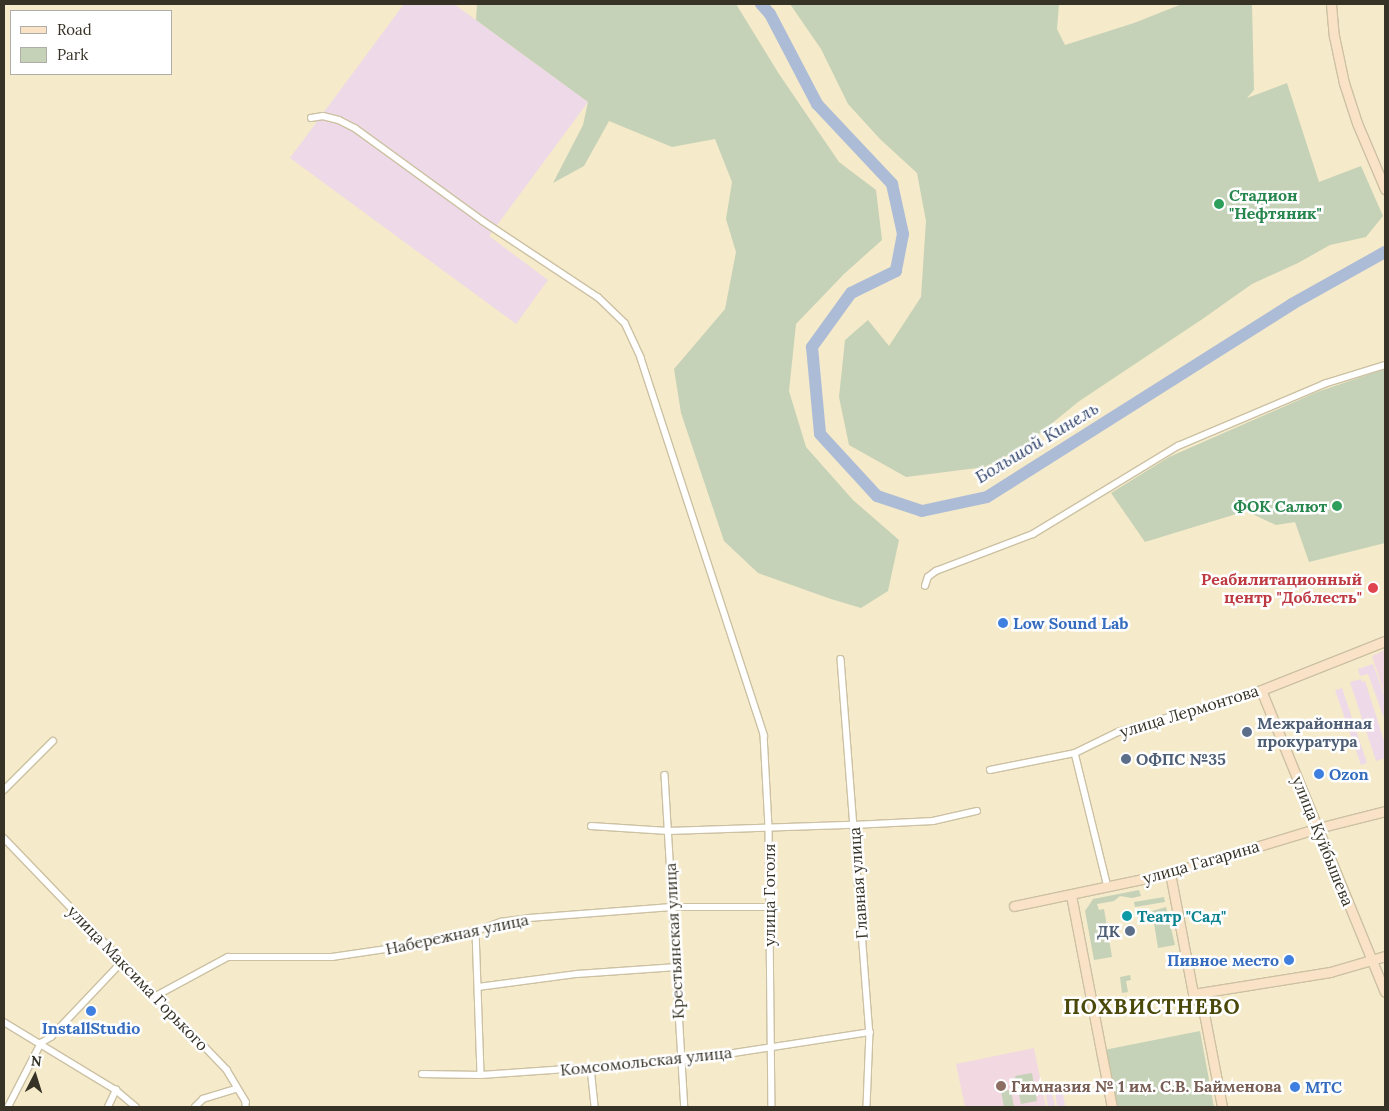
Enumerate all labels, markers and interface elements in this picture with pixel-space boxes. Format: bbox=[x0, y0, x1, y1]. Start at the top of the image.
legend bbox=[10, 10, 172, 75]
text: Road bbox=[57, 20, 92, 39]
text: Park bbox=[57, 45, 88, 64]
place label: Стадион "Нефтяник" bbox=[1229, 185, 1322, 223]
marker: Стадион "Нефтяник" bbox=[1213, 198, 1225, 210]
water label: Большой Кинель bbox=[971, 398, 1103, 488]
place label: ФОК Салют bbox=[1233, 496, 1327, 516]
marker: ФОК Салют bbox=[1331, 500, 1343, 512]
place label: Реабилитационный центр "Доблесть" bbox=[1201, 569, 1362, 607]
marker: Реабилитационный центр "Доблесть" bbox=[1366, 581, 1380, 595]
place label: Low Sound Lab bbox=[1013, 613, 1128, 633]
marker: Low Sound Lab bbox=[997, 617, 1009, 629]
street label: улица Лермонтова bbox=[1117, 681, 1261, 741]
place label: Межрайонная прокуратура bbox=[1257, 713, 1372, 751]
marker: Межрайонная прокуратура bbox=[1241, 726, 1253, 738]
place label: ОФПС №35 bbox=[1136, 749, 1226, 769]
marker: ОФПС №35 bbox=[1120, 753, 1132, 765]
place label: Ozon bbox=[1329, 764, 1369, 784]
marker: Ozon bbox=[1313, 768, 1325, 780]
street label: улица Куйбышева bbox=[1288, 773, 1358, 909]
street label: Главная улица bbox=[845, 826, 871, 940]
street label: улица Гагарина bbox=[1141, 836, 1261, 888]
street label: улица Гоголя bbox=[759, 844, 779, 946]
street label: Крестьянская улица bbox=[660, 862, 688, 1020]
street label: улица Максима Горького bbox=[64, 901, 212, 1055]
place label: Театр "Сад" bbox=[1137, 906, 1226, 926]
street label: Набережная улица bbox=[384, 909, 530, 959]
marker: Театр "Сад" bbox=[1121, 910, 1133, 922]
place label: ДК bbox=[1097, 921, 1120, 941]
marker: ДК bbox=[1124, 925, 1136, 937]
place label: Пивное место bbox=[1167, 950, 1279, 970]
marker: Пивное место bbox=[1283, 954, 1295, 966]
district label: ПОХВИСТНЕВО bbox=[1062, 994, 1242, 1020]
marker: InstallStudio bbox=[85, 1005, 97, 1017]
place label: InstallStudio bbox=[42, 1018, 140, 1038]
street label: Комсомольская улица bbox=[559, 1042, 733, 1080]
north arrow bbox=[10, 1051, 60, 1101]
text: N bbox=[30, 1052, 42, 1070]
place label: Гимназия № 1 им. С.В. Байменова bbox=[1011, 1076, 1282, 1096]
place label: МТС bbox=[1305, 1077, 1342, 1097]
marker: Гимназия № 1 им. С.В. Байменова bbox=[995, 1080, 1007, 1092]
marker: МТС bbox=[1289, 1081, 1301, 1093]

